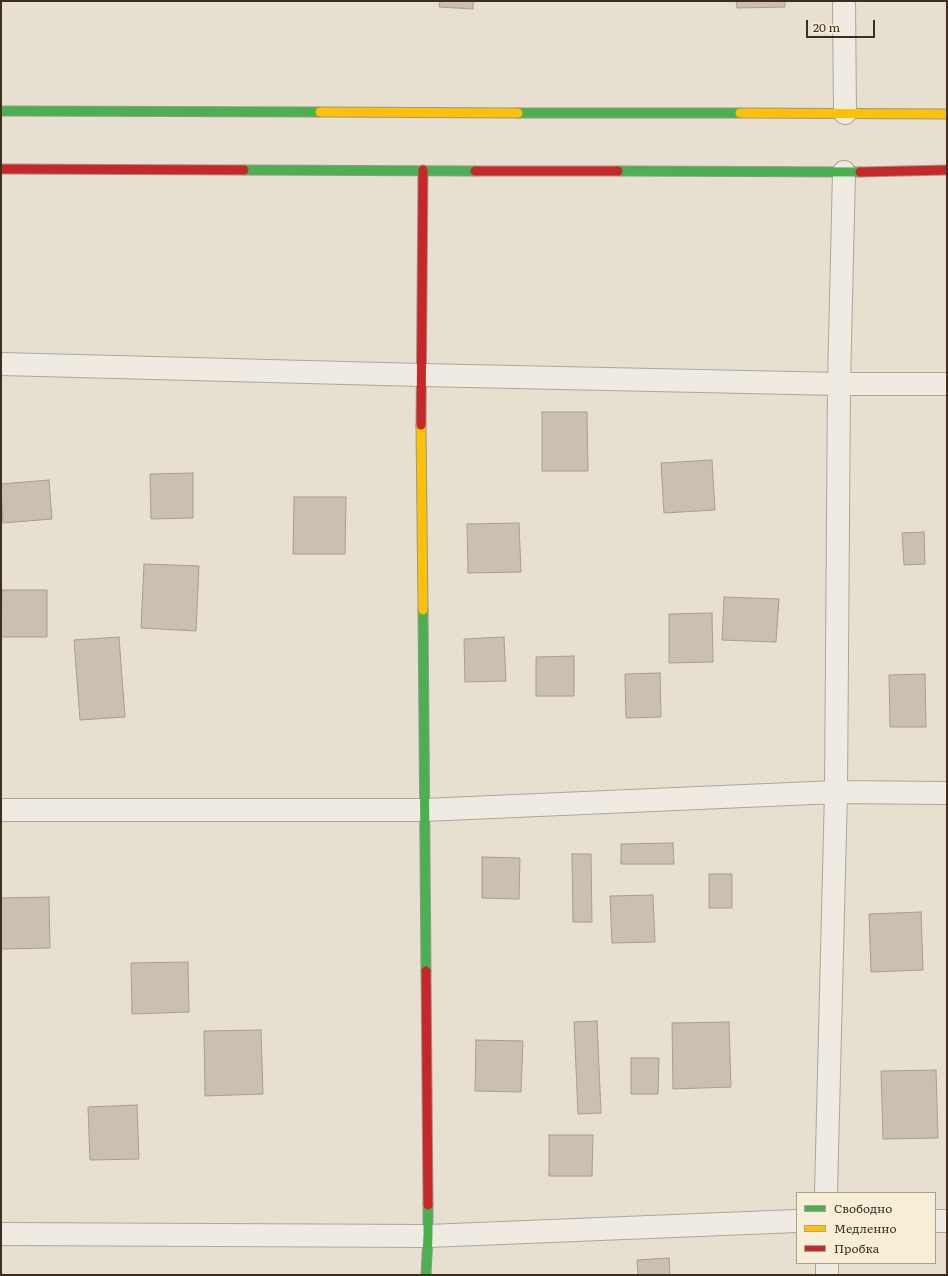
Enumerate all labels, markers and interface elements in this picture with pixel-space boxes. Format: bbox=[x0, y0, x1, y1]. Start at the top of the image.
scale bar bbox=[808, 12, 877, 38]
text: 20 m bbox=[813, 18, 840, 36]
legend bbox=[796, 1192, 936, 1264]
text: Свободно bbox=[834, 1199, 892, 1217]
text: Медленно bbox=[834, 1219, 897, 1237]
text: Пробка bbox=[834, 1239, 879, 1257]

